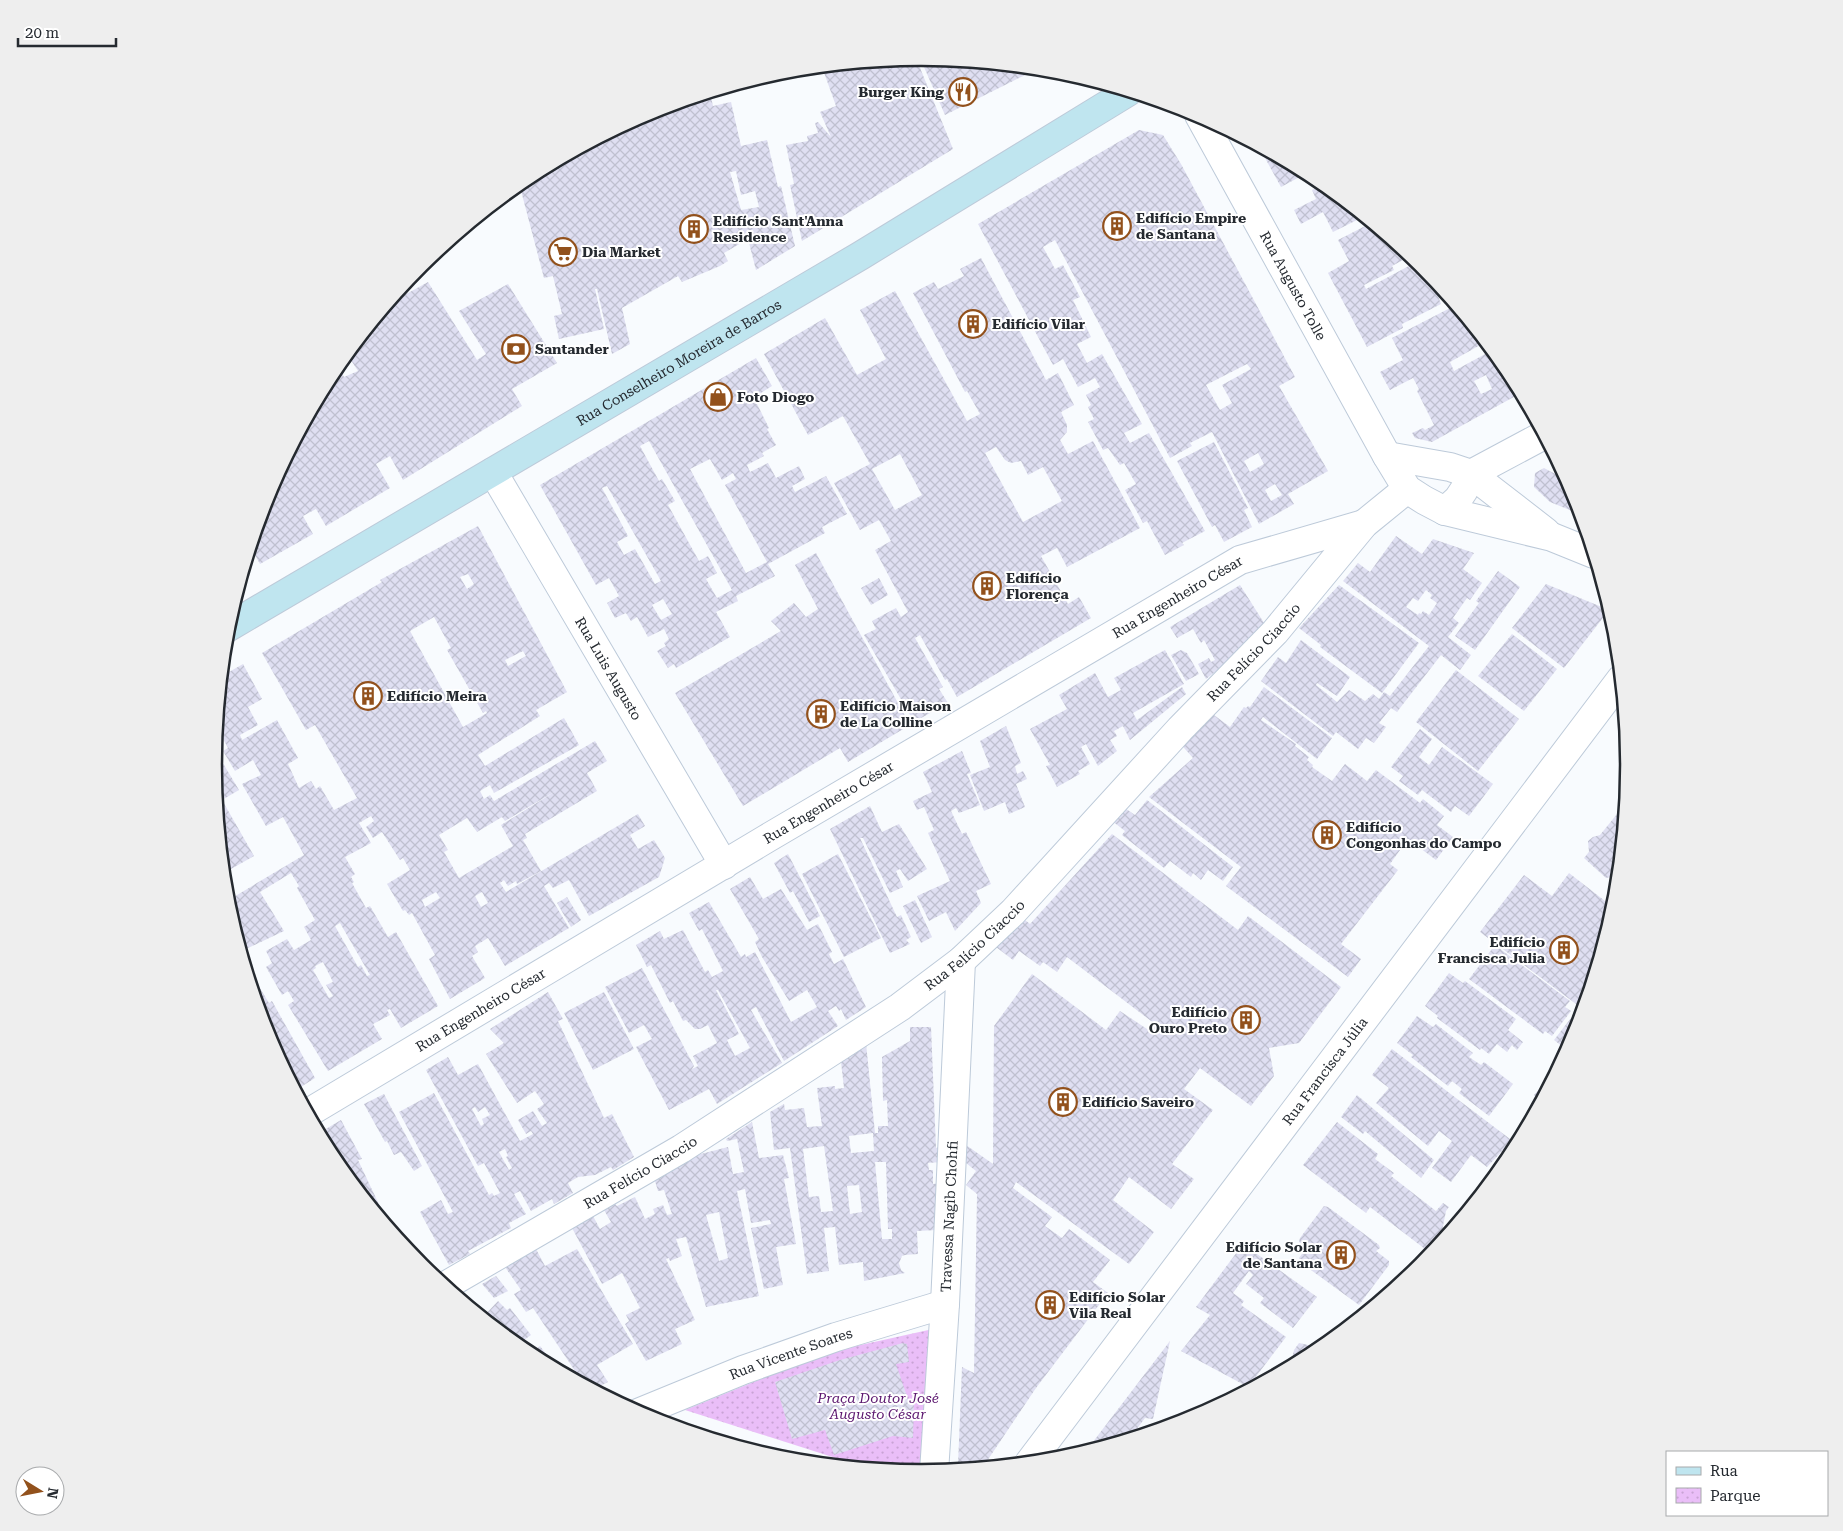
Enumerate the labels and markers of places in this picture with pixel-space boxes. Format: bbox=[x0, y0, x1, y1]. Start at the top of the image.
restaurant icon: Burger King bbox=[948, 77, 978, 107]
place label: Burger King bbox=[858, 84, 944, 100]
place label: Edifício Empire de Santana bbox=[1136, 210, 1246, 242]
building icon: Edifício Empire de Santana bbox=[1102, 211, 1132, 241]
place label: Edifício Sant'Anna Residence bbox=[713, 213, 844, 245]
building icon: Edifício Sant'Anna Residence bbox=[679, 214, 709, 244]
supermarket icon: Dia Market bbox=[548, 237, 578, 267]
place label: Dia Market bbox=[582, 244, 661, 260]
building icon: Edifício Vilar bbox=[958, 309, 988, 339]
place label: Edifício Vilar bbox=[992, 316, 1086, 332]
bank icon: Santander bbox=[501, 334, 531, 364]
place label: Santander bbox=[535, 341, 609, 357]
shop icon: Foto Diogo bbox=[703, 382, 733, 412]
place label: Foto Diogo bbox=[737, 389, 814, 405]
place label: Edifício Florença bbox=[1006, 570, 1069, 602]
building icon: Edifício Florença bbox=[972, 571, 1002, 601]
building icon: Edifício Meira bbox=[353, 681, 383, 711]
place label: Edifício Meira bbox=[387, 688, 487, 704]
place label: Edifício Maison de La Colline bbox=[840, 698, 952, 730]
building icon: Edifício Maison de La Colline bbox=[806, 699, 836, 729]
place label: Edifício Congonhas do Campo bbox=[1346, 819, 1502, 851]
building icon: Edifício Congonhas do Campo bbox=[1312, 820, 1342, 850]
place label: Edifício Francisca Julia bbox=[1438, 934, 1546, 966]
building icon: Edifício Francisca Julia bbox=[1549, 935, 1579, 965]
place label: Edifício Ouro Preto bbox=[1149, 1004, 1227, 1036]
building icon: Edifício Ouro Preto bbox=[1231, 1005, 1261, 1035]
building icon: Edifício Saveiro bbox=[1048, 1087, 1078, 1117]
place label: Edifício Saveiro bbox=[1082, 1094, 1194, 1110]
place label: Edifício Solar de Santana bbox=[1226, 1239, 1323, 1271]
building icon: Edifício Solar de Santana bbox=[1326, 1240, 1356, 1270]
place label: Edifício Solar Vila Real bbox=[1069, 1289, 1166, 1321]
building icon: Edifício Solar Vila Real bbox=[1035, 1290, 1065, 1320]

